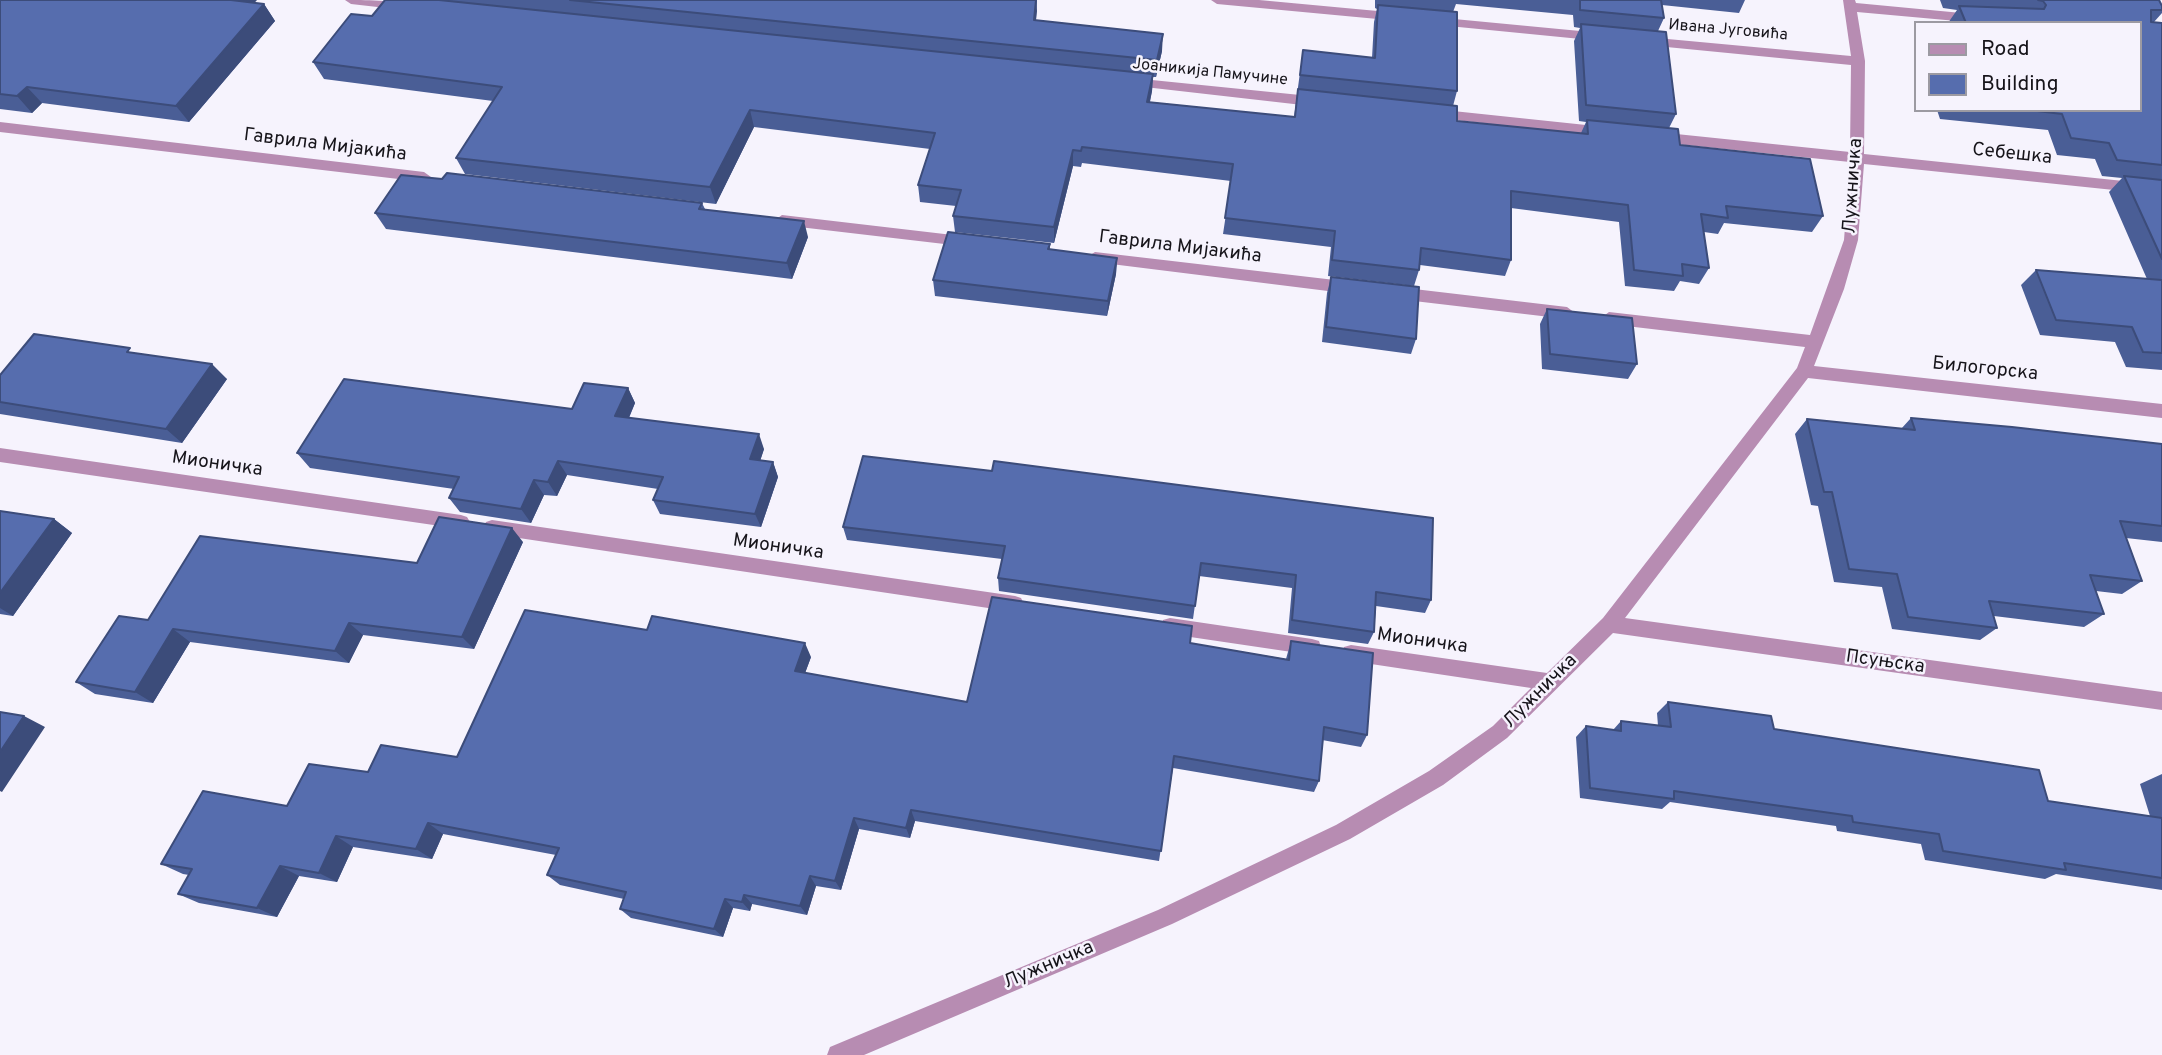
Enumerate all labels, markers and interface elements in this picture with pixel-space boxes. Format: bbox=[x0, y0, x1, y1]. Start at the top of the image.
street label: Ивана Југовића bbox=[1668, 16, 1788, 46]
legend bbox=[1913, 21, 2141, 112]
text: Road bbox=[1981, 36, 2030, 63]
street label: Јоаникија Памучине bbox=[1131, 55, 1289, 91]
text: Building bbox=[1981, 71, 2059, 98]
street label: Гаврила Мијакића bbox=[242, 125, 408, 167]
street label: Лужничка bbox=[1839, 138, 1869, 234]
street label: Себешка bbox=[1971, 139, 2053, 171]
street label: Гаврила Мијакића bbox=[1097, 227, 1263, 269]
street label: Билогорска bbox=[1931, 353, 2039, 387]
street label: Мионичка bbox=[170, 447, 264, 483]
street label: Мионичка bbox=[731, 530, 825, 566]
street label: Мионичка bbox=[1375, 624, 1469, 660]
street label: Псуњска bbox=[1844, 646, 1926, 680]
street label: Лужничка bbox=[1499, 650, 1583, 734]
street label: Лужничка bbox=[1001, 937, 1097, 995]

